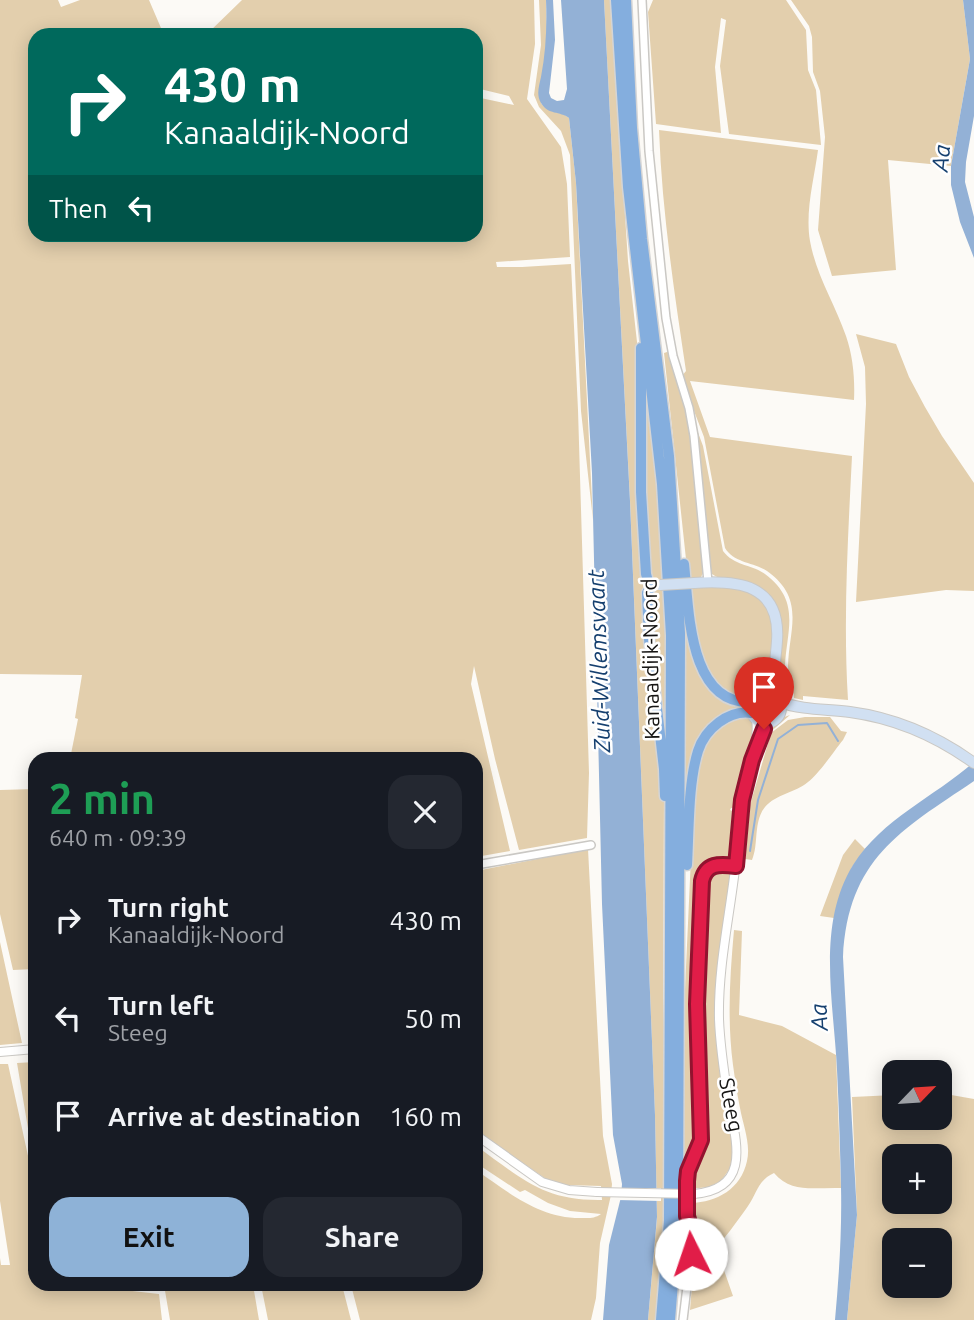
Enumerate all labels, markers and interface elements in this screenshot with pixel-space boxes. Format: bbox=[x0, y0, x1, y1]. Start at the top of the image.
icon: right bbox=[49, 56, 140, 147]
text: 430 m bbox=[164, 56, 301, 111]
text: Kanaaldijk-Noord bbox=[164, 114, 410, 150]
water label: Aa bbox=[927, 143, 954, 174]
icon: left bbox=[122, 189, 160, 227]
text: Then bbox=[49, 194, 108, 223]
water label: Zuid-Willemsvaart bbox=[583, 568, 614, 754]
street label: Kanaaldijk-Noord bbox=[637, 578, 663, 740]
pin bbox=[734, 657, 794, 729]
icon: arrive bbox=[745, 668, 783, 706]
text: 2 min bbox=[49, 775, 155, 822]
button: close bbox=[388, 775, 462, 849]
text: 640 m · 09:39 bbox=[49, 825, 187, 850]
text: Turn right bbox=[108, 893, 229, 922]
icon: right bbox=[49, 901, 87, 939]
text: 430 m bbox=[390, 906, 462, 935]
text: Kanaaldijk-Noord bbox=[108, 922, 285, 947]
text: Turn left bbox=[108, 991, 214, 1020]
icon: left bbox=[49, 999, 87, 1037]
water label: Aa bbox=[805, 1003, 832, 1032]
text: 50 m bbox=[404, 1004, 462, 1033]
text: Steeg bbox=[108, 1020, 168, 1045]
north arrow bbox=[882, 1060, 952, 1130]
map controls bbox=[882, 1060, 952, 1298]
street label: Steeg bbox=[715, 1076, 749, 1134]
icon: arrive bbox=[49, 1097, 87, 1135]
text: Arrive at destination bbox=[108, 1102, 361, 1131]
text: 160 m bbox=[390, 1102, 462, 1131]
button: + bbox=[882, 1144, 952, 1214]
button: Exit bbox=[49, 1197, 249, 1277]
button: Share bbox=[263, 1197, 462, 1277]
position arrow bbox=[654, 1217, 728, 1291]
button: − bbox=[882, 1228, 952, 1298]

